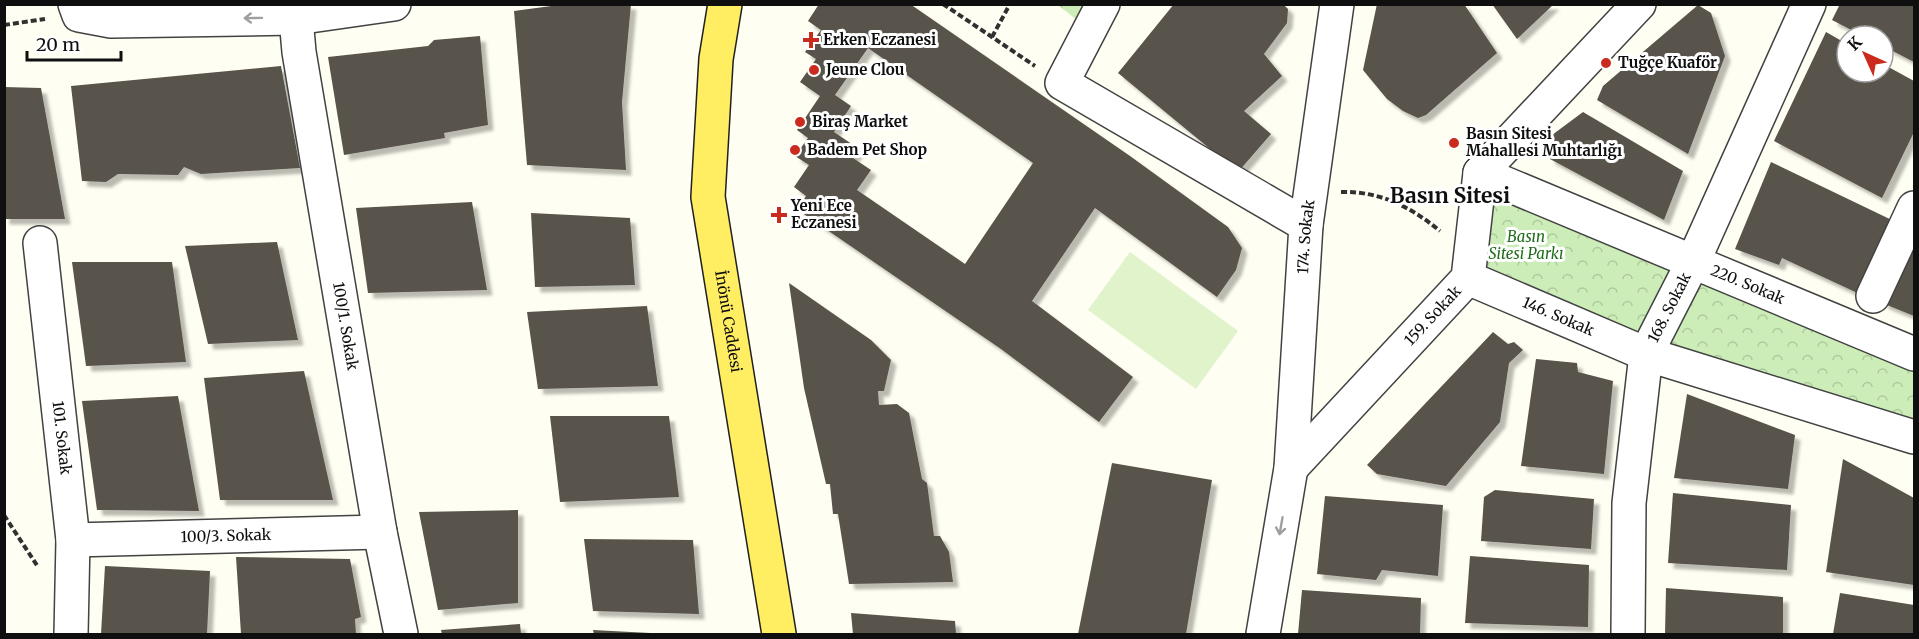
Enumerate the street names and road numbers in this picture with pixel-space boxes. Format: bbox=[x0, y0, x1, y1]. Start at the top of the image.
street label: 174. Sokak bbox=[1293, 198, 1318, 274]
street label: 220. Sokak bbox=[1708, 260, 1788, 308]
street label: İnönü Caddesi bbox=[711, 269, 746, 374]
street label: 168. Sokak bbox=[1643, 269, 1695, 346]
street label: 100/1. Sokak bbox=[329, 280, 363, 372]
street label: 159. Sokak bbox=[1400, 281, 1465, 349]
street label: 146. Sokak bbox=[1520, 292, 1597, 340]
street label: 101. Sokak bbox=[49, 400, 76, 476]
street label: 100/3. Sokak bbox=[180, 525, 272, 546]

